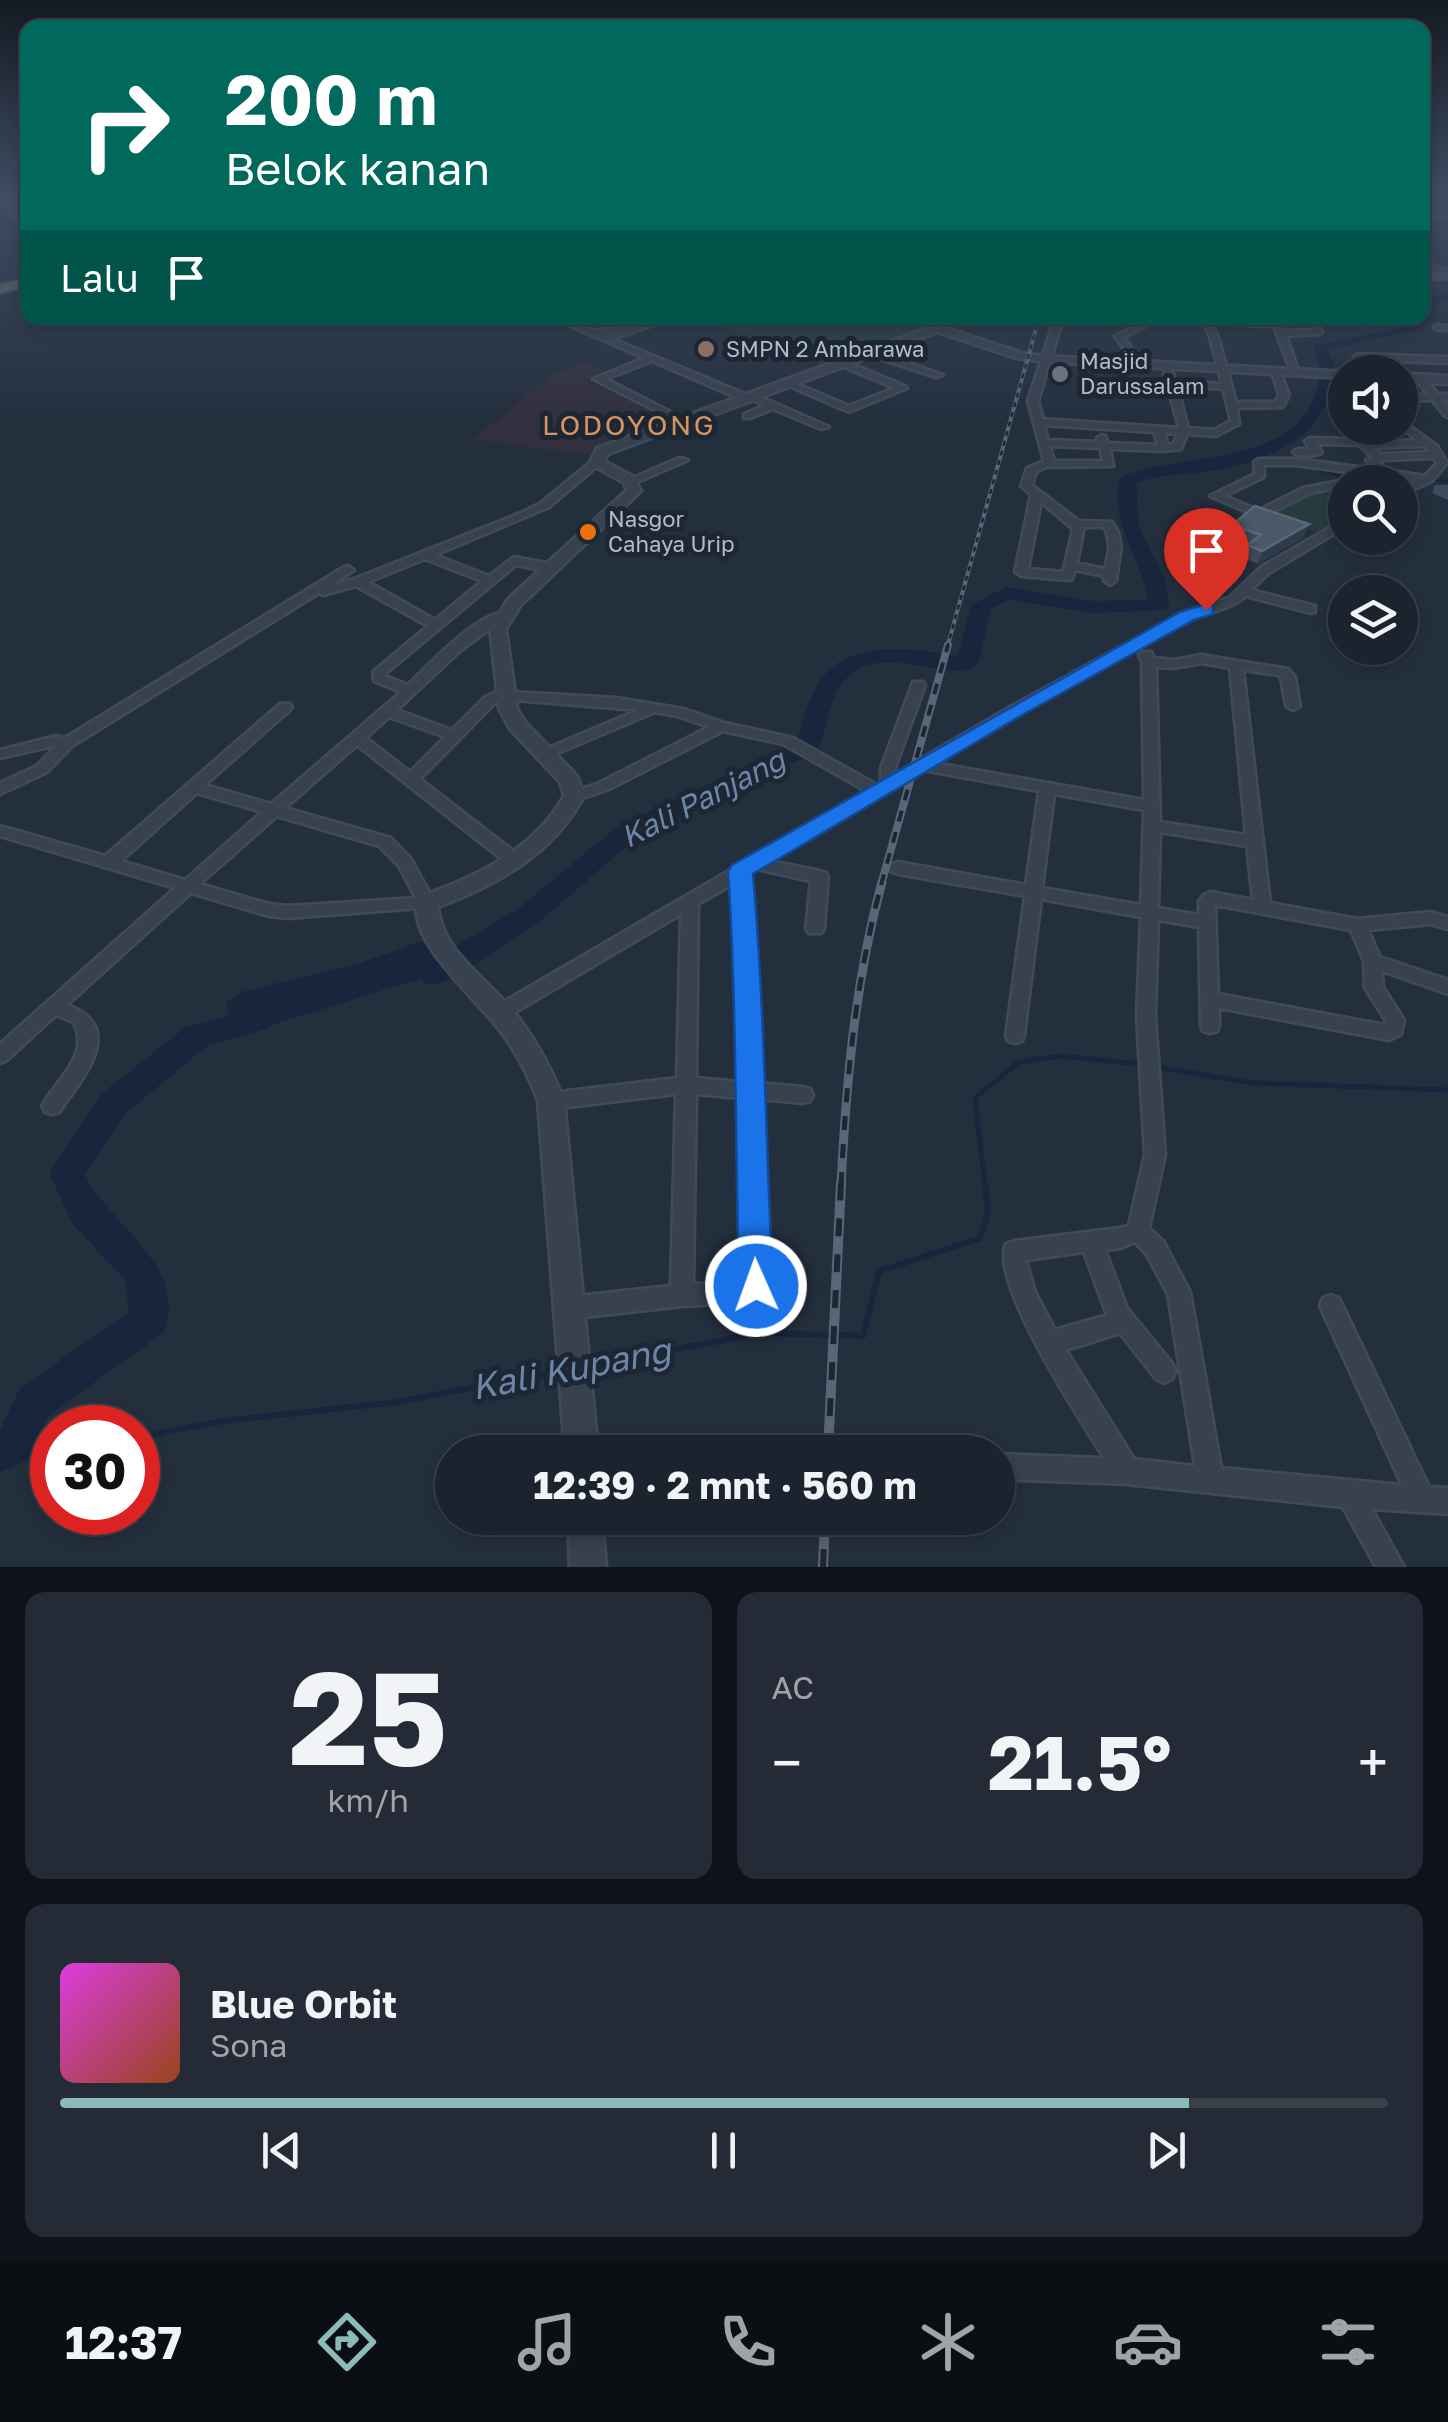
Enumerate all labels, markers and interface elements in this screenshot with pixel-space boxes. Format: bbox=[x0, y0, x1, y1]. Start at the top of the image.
text: 200 m bbox=[225, 56, 437, 140]
icon: right bbox=[60, 60, 190, 190]
text: Belok kanan bbox=[225, 141, 490, 195]
icon: arrive bbox=[159, 250, 214, 305]
text: Lalu bbox=[60, 255, 139, 300]
place label: SMPN 2 Ambarawa bbox=[726, 335, 924, 362]
marker: SMPN 2 Ambarawa bbox=[695, 338, 717, 360]
place label: Masjid Darussalam bbox=[1080, 347, 1204, 399]
map controls bbox=[1328, 355, 1418, 665]
button: sound bbox=[1328, 355, 1418, 445]
marker: Masjid Darussalam bbox=[1049, 363, 1071, 385]
district label: LODOYONG bbox=[542, 408, 716, 441]
button: search bbox=[1328, 465, 1418, 555]
place label: Nasgor Cahaya Urip bbox=[608, 505, 735, 557]
pin bbox=[1164, 508, 1249, 611]
marker: Nasgor Cahaya Urip bbox=[577, 521, 599, 543]
icon: arrive bbox=[1179, 523, 1234, 578]
button: layers bbox=[1328, 575, 1418, 665]
water label: Kali Panjang bbox=[615, 740, 793, 855]
position arrow bbox=[704, 1234, 808, 1338]
water label: Kali Kupang bbox=[468, 1328, 676, 1408]
speed limit sign: 30 bbox=[30, 1405, 160, 1535]
text: 12:39 · 2 mnt · 560 m bbox=[533, 1462, 917, 1507]
text: 25 bbox=[289, 1638, 448, 1794]
text: AC bbox=[772, 1668, 814, 1706]
text: 21.5° bbox=[988, 1716, 1171, 1807]
text: − bbox=[772, 1729, 802, 1795]
text: + bbox=[1358, 1729, 1388, 1795]
text: km/h bbox=[328, 1781, 409, 1819]
text: Blue Orbit bbox=[210, 1981, 397, 2026]
text: Sona bbox=[210, 2026, 287, 2064]
icon: previous bbox=[254, 2123, 309, 2178]
icon: pause bbox=[696, 2123, 751, 2178]
icon: next bbox=[1139, 2123, 1194, 2178]
icon: directions bbox=[312, 2307, 382, 2377]
icon: music bbox=[512, 2307, 582, 2377]
icon: phone bbox=[713, 2307, 783, 2377]
icon: climate bbox=[913, 2307, 983, 2377]
icon: car bbox=[1113, 2307, 1183, 2377]
icon: filters bbox=[1313, 2307, 1383, 2377]
text: 12:37 bbox=[65, 2315, 182, 2369]

